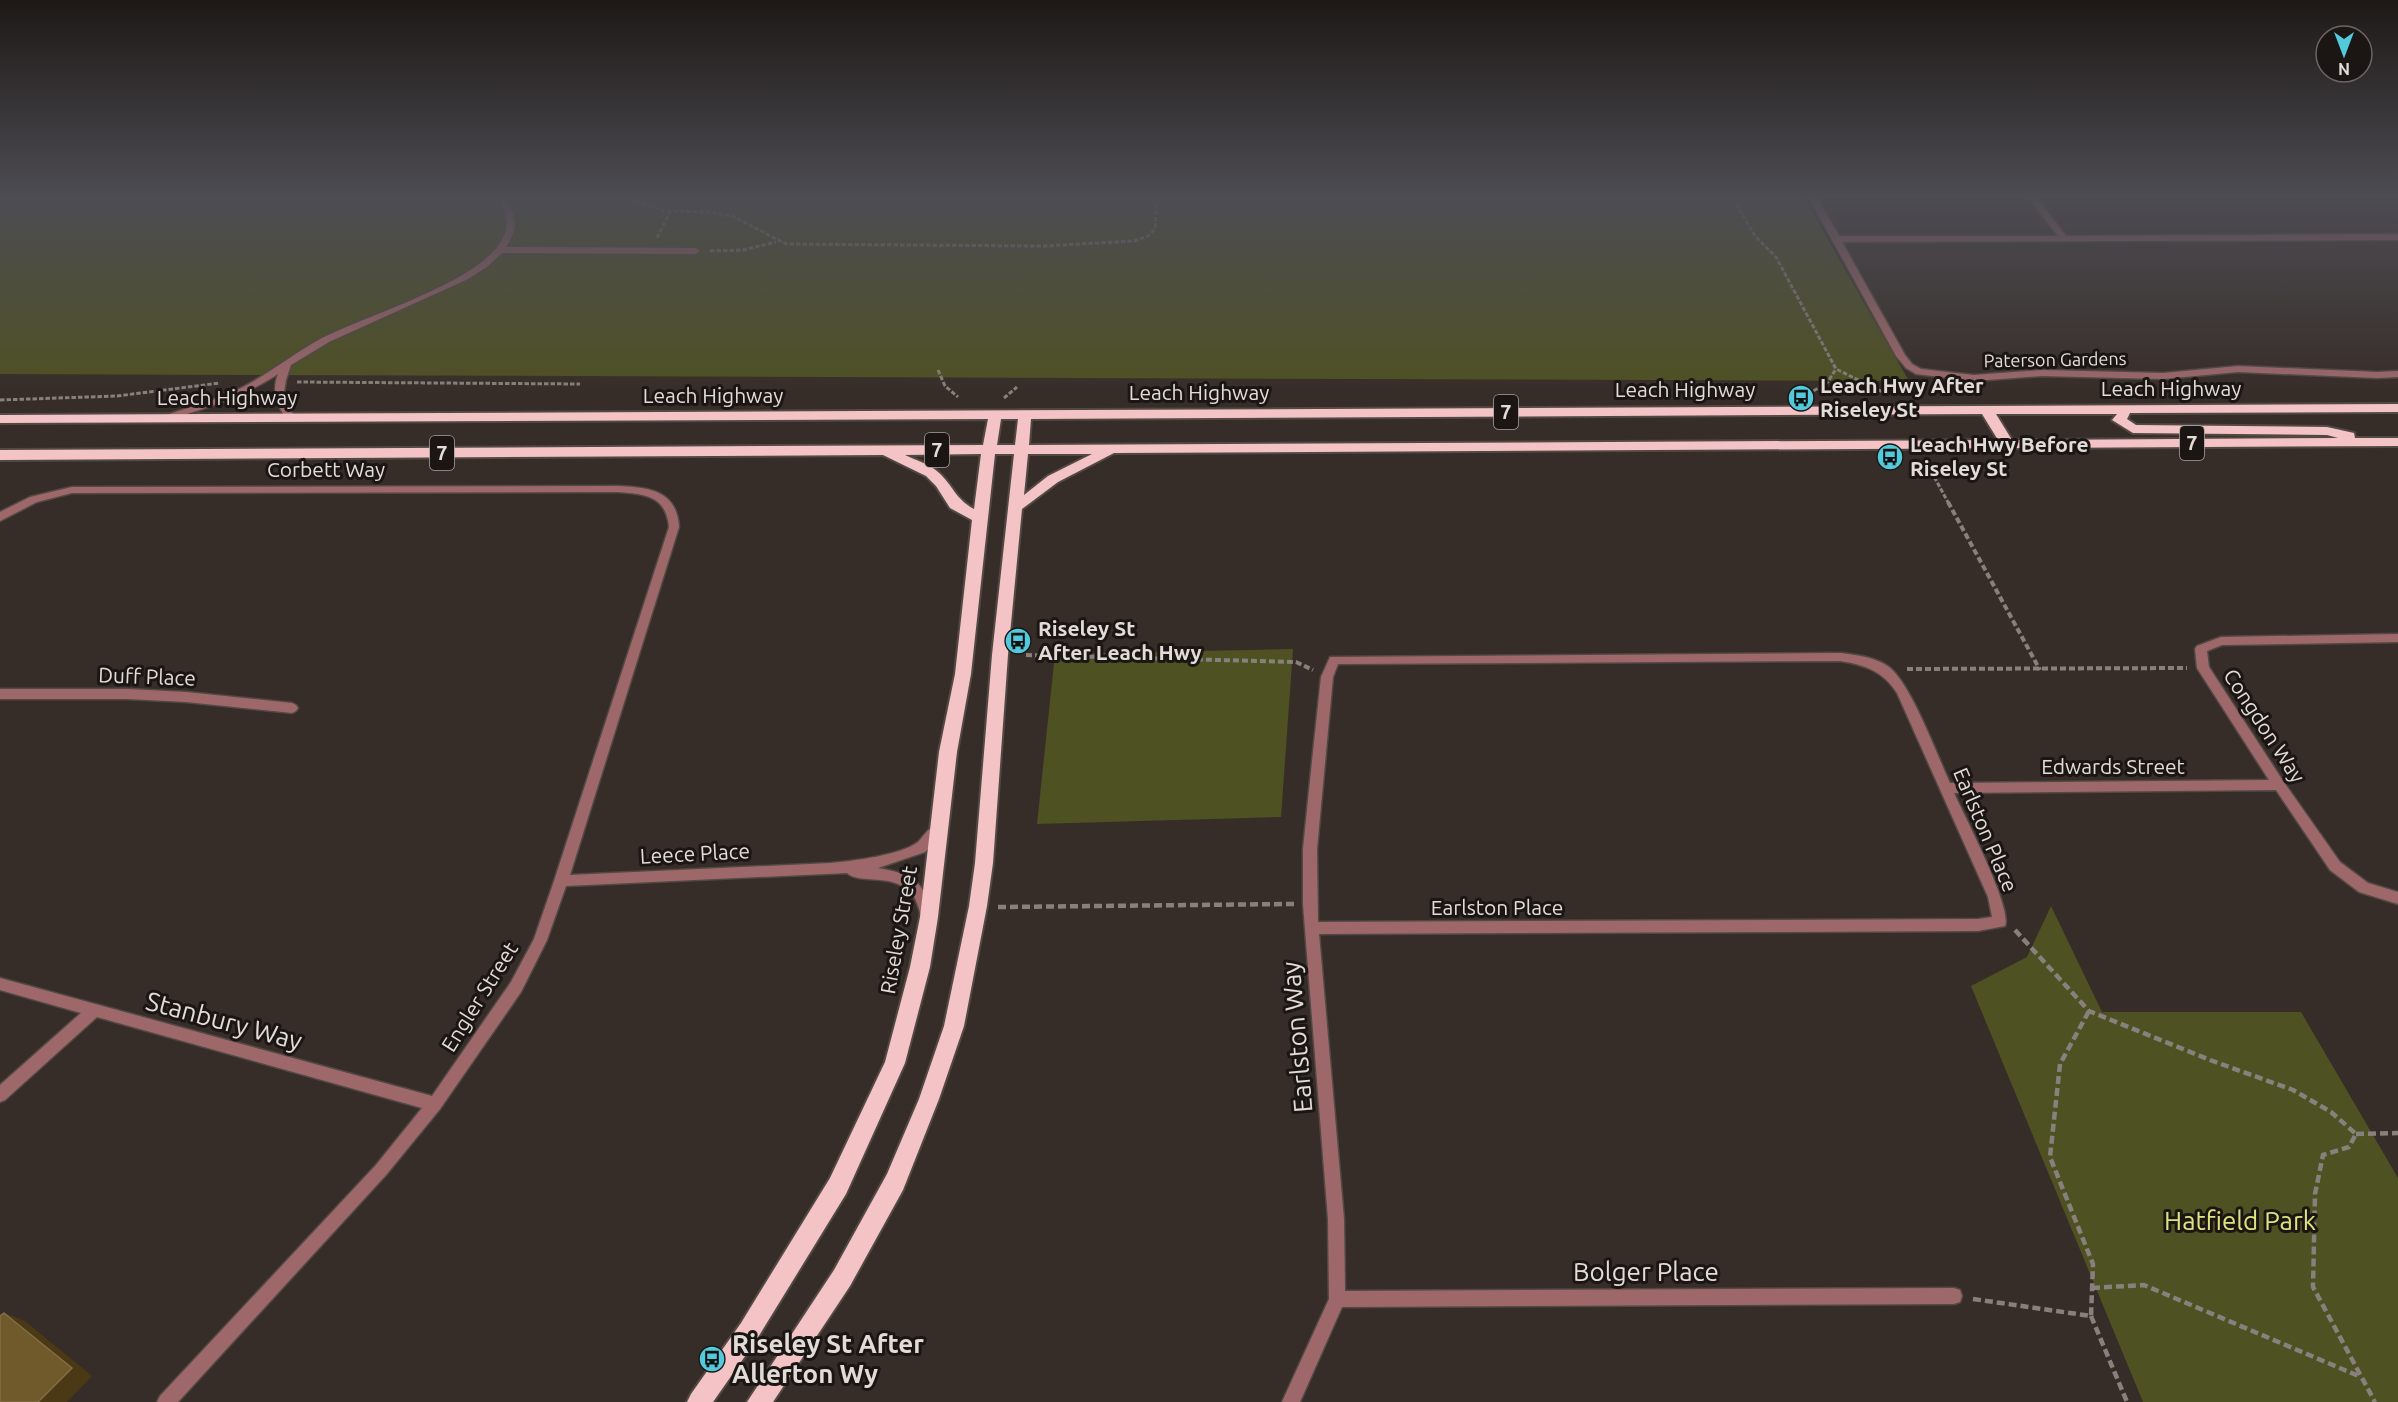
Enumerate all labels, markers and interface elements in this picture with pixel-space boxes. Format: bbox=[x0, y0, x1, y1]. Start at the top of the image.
north arrow bbox=[2314, 24, 2374, 84]
text: N bbox=[2338, 60, 2350, 78]
street label: Paterson Gardens bbox=[1983, 348, 2127, 370]
place label: Leach Hwy After Riseley St bbox=[1820, 373, 1984, 421]
street label: Leach Highway bbox=[2101, 376, 2241, 400]
street label: Leach Highway bbox=[1615, 377, 1755, 401]
street label: Leach Highway bbox=[1129, 380, 1269, 404]
street label: Leach Highway bbox=[643, 383, 783, 407]
bus stop icon: Leach Hwy After Riseley St bbox=[1786, 383, 1816, 413]
street label: Leach Highway bbox=[157, 385, 297, 409]
road number: 7 bbox=[1494, 395, 1518, 429]
road number: 7 bbox=[2180, 426, 2204, 460]
place label: Leach Hwy Before Riseley St bbox=[1910, 432, 2089, 480]
road number: 7 bbox=[925, 433, 949, 467]
road number: 7 bbox=[430, 436, 454, 470]
bus stop icon: Leach Hwy Before Riseley St bbox=[1875, 442, 1905, 472]
street label: Corbett Way bbox=[267, 457, 385, 481]
place label: Riseley St After Leach Hwy bbox=[1038, 616, 1202, 664]
bus stop icon: Riseley St After Leach Hwy bbox=[1003, 626, 1033, 656]
street label: Duff Place bbox=[98, 662, 196, 690]
street label: Congdon Way bbox=[2219, 664, 2310, 787]
street label: Edwards Street bbox=[2041, 754, 2185, 778]
street label: Earlston Place bbox=[1949, 764, 2023, 895]
street label: Leece Place bbox=[639, 838, 751, 868]
street label: Riseley Street bbox=[875, 864, 921, 996]
street label: Earlston Place bbox=[1431, 895, 1563, 919]
street label: Engler Street bbox=[436, 937, 522, 1056]
street label: Earlston Way bbox=[1275, 960, 1318, 1114]
street label: Stanbury Way bbox=[143, 986, 305, 1055]
park label: Hatfield Park bbox=[2164, 1206, 2316, 1235]
street label: Bolger Place bbox=[1573, 1257, 1719, 1286]
place label: Riseley St After Allerton Wy bbox=[732, 1329, 924, 1388]
bus stop icon: Riseley St After Allerton Wy bbox=[697, 1344, 727, 1374]

